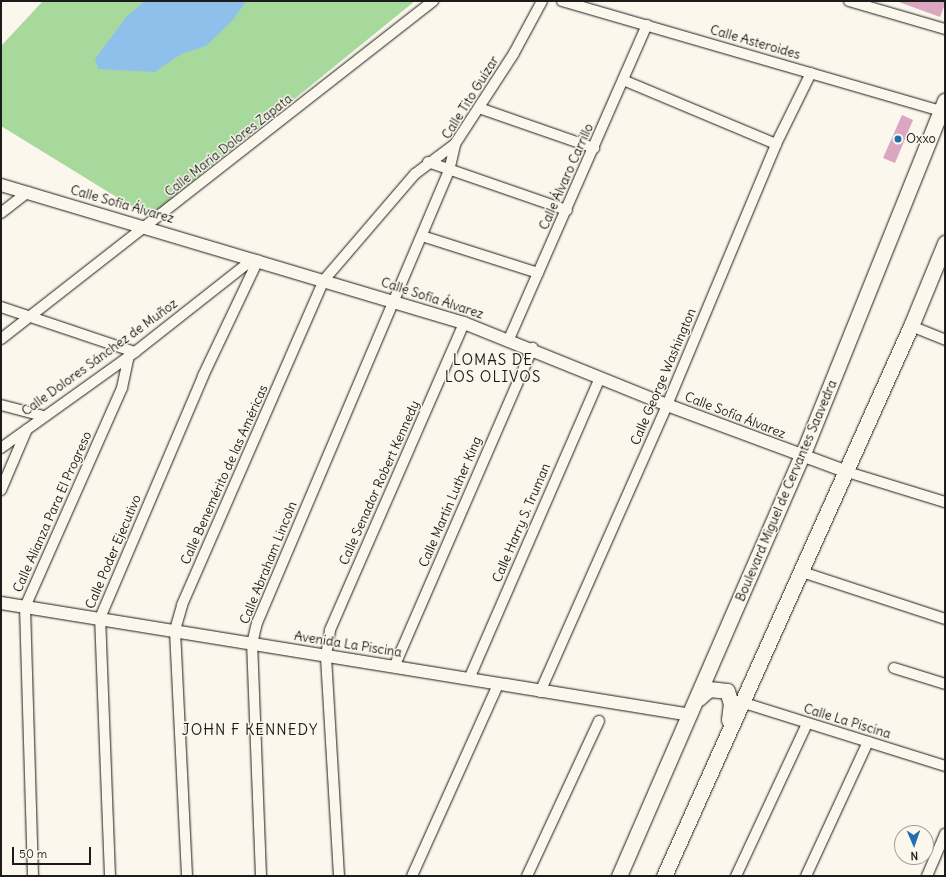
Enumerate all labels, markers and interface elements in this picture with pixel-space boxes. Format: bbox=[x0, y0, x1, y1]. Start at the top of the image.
street label: Calle Asteroides bbox=[708, 23, 802, 63]
street label: Calle Tito Guízar bbox=[439, 54, 503, 142]
street label: Calle María Dolores Zapata bbox=[162, 91, 296, 201]
street label: Calle Álvaro Carrillo bbox=[537, 121, 597, 233]
place label: Oxxo bbox=[906, 131, 936, 147]
marker: Oxxo bbox=[893, 134, 903, 144]
street label: Calle Sofía Álvarez bbox=[68, 183, 176, 227]
street label: Calle Sofía Álvarez bbox=[379, 275, 485, 323]
street label: Calle Dolores Sánchez de Muñoz bbox=[19, 296, 181, 420]
street label: Calle George Washington bbox=[628, 306, 700, 448]
district label: LOMAS DE LOS OLIVOS bbox=[445, 350, 541, 385]
street label: Boulevard Miguel de Cervantes Saavedra bbox=[733, 378, 841, 604]
street label: Calle Benemérito de las Américas bbox=[178, 383, 272, 567]
street label: Calle Sofía Álvarez bbox=[682, 390, 788, 442]
street label: Calle Senador Robert Kennedy bbox=[337, 398, 423, 568]
street label: Calle Alianza Para El Progreso bbox=[10, 429, 96, 595]
street label: Calle Martín Luther King bbox=[416, 434, 486, 570]
street label: Calle Harry S. Truman bbox=[490, 461, 554, 585]
street label: Calle Poder Ejecutivo bbox=[83, 493, 145, 611]
street label: Calle Abraham Lincoln bbox=[237, 499, 301, 627]
street label: Avenida La Piscina bbox=[293, 629, 403, 661]
street label: Calle La Piscina bbox=[801, 701, 893, 743]
district label: JOHN F KENNEDY bbox=[182, 721, 318, 739]
north arrow bbox=[894, 825, 934, 865]
scale bar bbox=[14, 839, 93, 865]
text: 50 m bbox=[19, 846, 47, 861]
text: N bbox=[910, 849, 918, 863]

